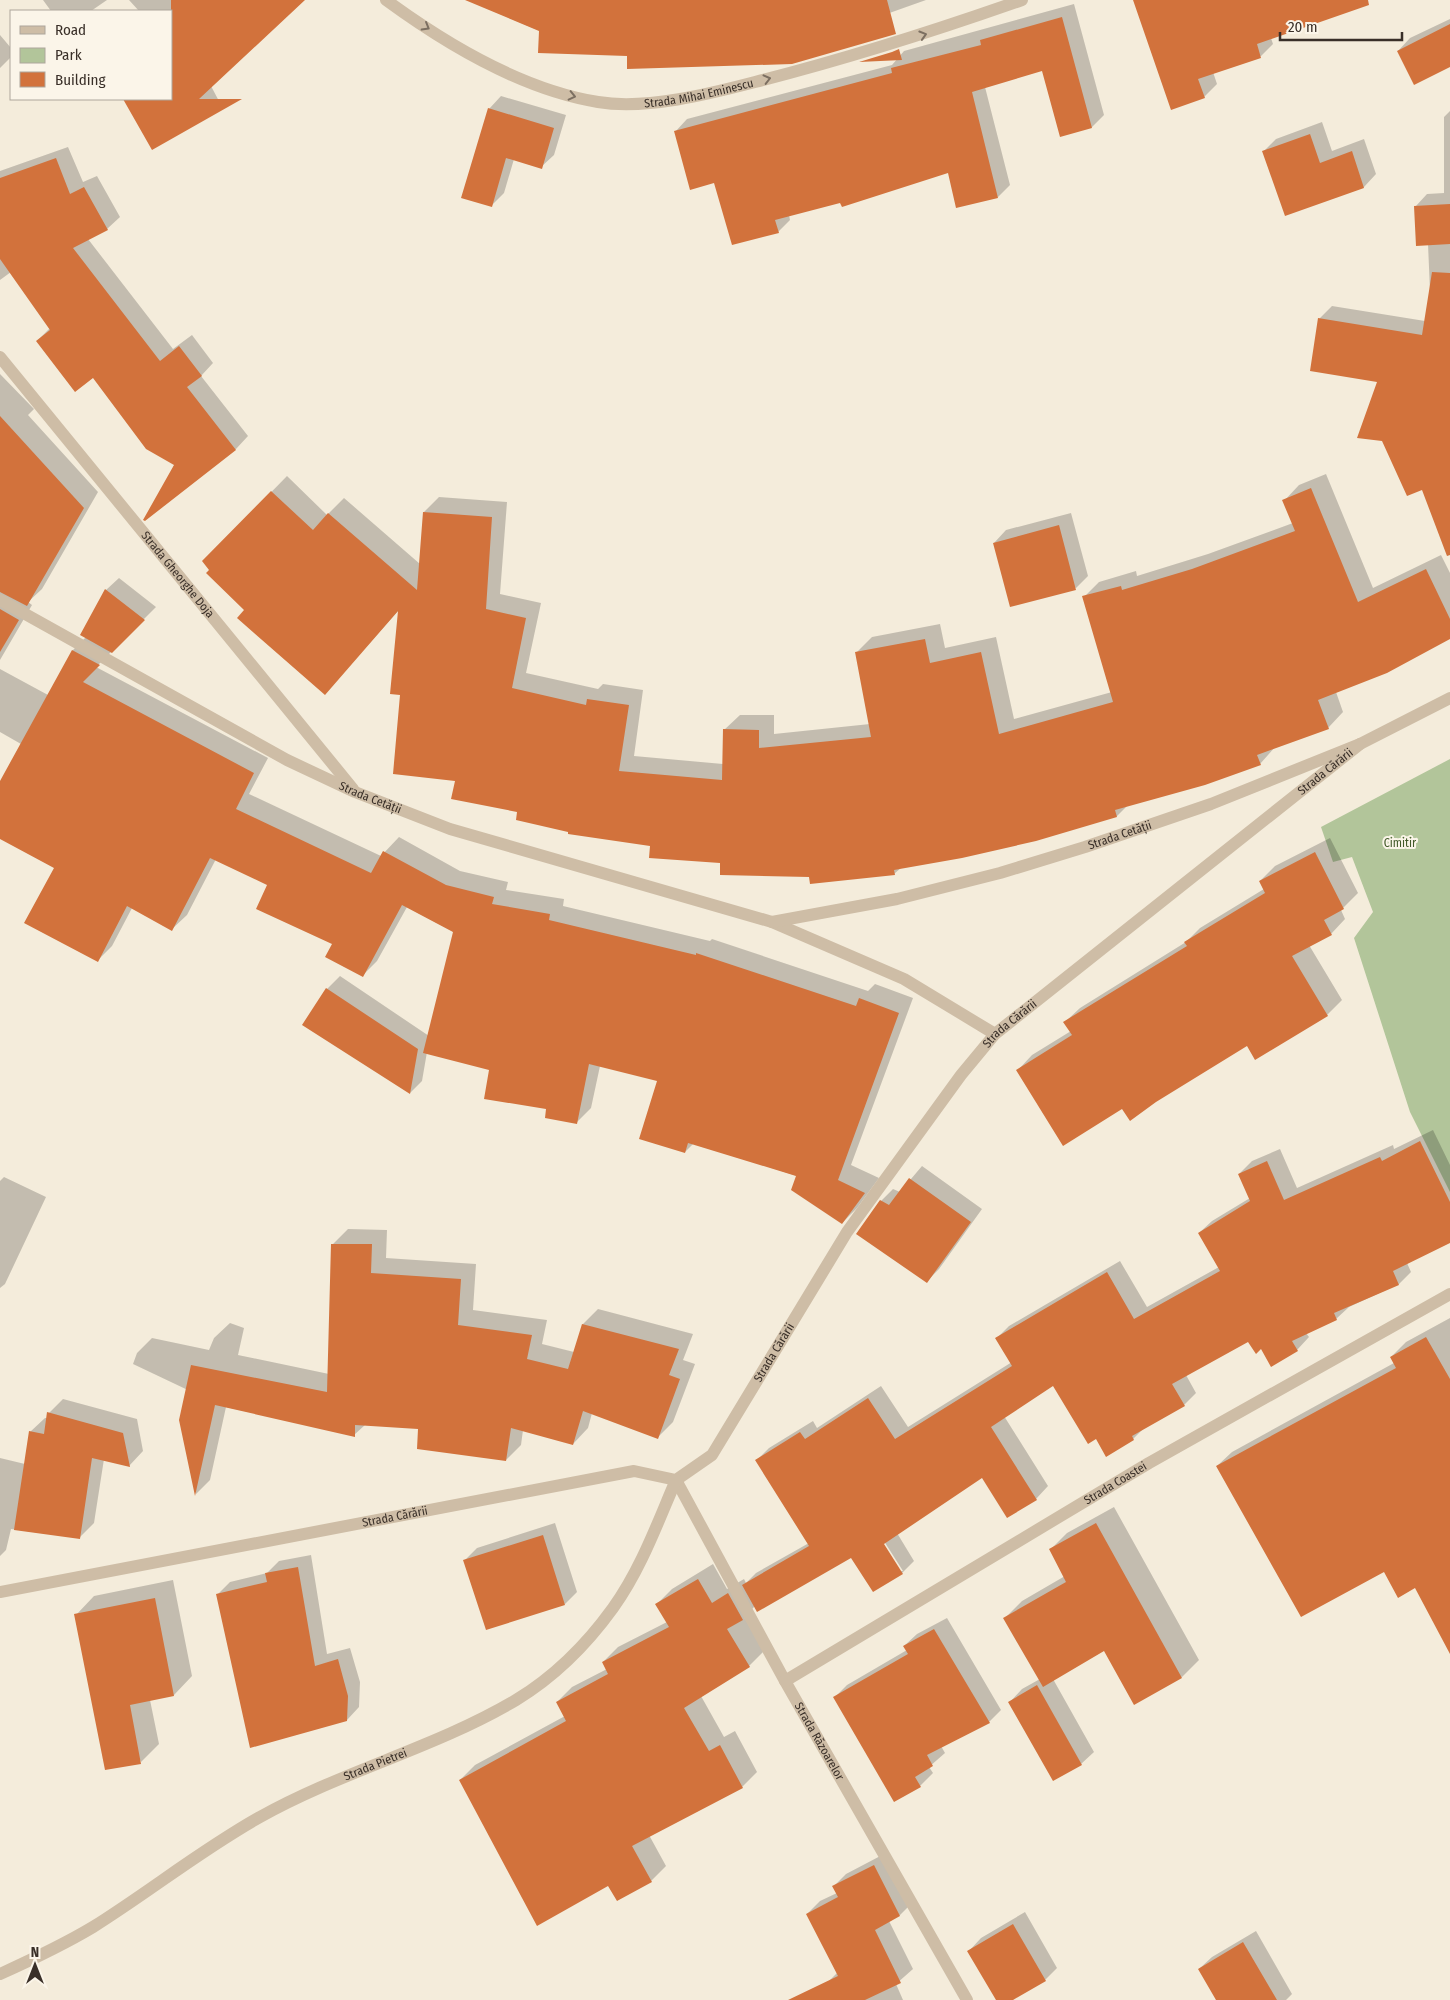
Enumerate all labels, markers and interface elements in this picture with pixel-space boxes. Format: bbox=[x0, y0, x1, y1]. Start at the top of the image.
legend bbox=[10, 10, 172, 100]
scale bar bbox=[1280, 10, 1402, 42]
text: 20 m bbox=[1288, 18, 1318, 36]
text: Road bbox=[55, 21, 86, 39]
one-way arrow bbox=[421, 21, 430, 31]
one-way arrow bbox=[918, 30, 926, 40]
text: Park bbox=[55, 46, 82, 64]
text: Building bbox=[55, 71, 106, 89]
one-way arrow bbox=[762, 74, 771, 85]
street label: Strada Mihai Eminescu bbox=[644, 76, 755, 110]
one-way arrow bbox=[568, 90, 577, 101]
street label: Strada Gheorghe Doja bbox=[138, 529, 217, 621]
street label: Strada Cărării bbox=[1295, 745, 1356, 798]
street label: Strada Cetății bbox=[337, 778, 404, 816]
street label: Strada Cetății bbox=[1086, 818, 1153, 852]
park label: Cimitir bbox=[1384, 836, 1417, 850]
street label: Strada Cărării bbox=[980, 997, 1039, 1050]
street label: Strada Cărării bbox=[751, 1320, 797, 1385]
street label: Strada Coastei bbox=[1081, 1459, 1149, 1507]
street label: Strada Cărării bbox=[361, 1504, 429, 1530]
street label: Strada Răzoarelor bbox=[792, 1700, 847, 1783]
street label: Strada Pietrei bbox=[342, 1746, 409, 1784]
north arrow bbox=[10, 1940, 60, 1990]
text: N bbox=[31, 1944, 39, 1961]

